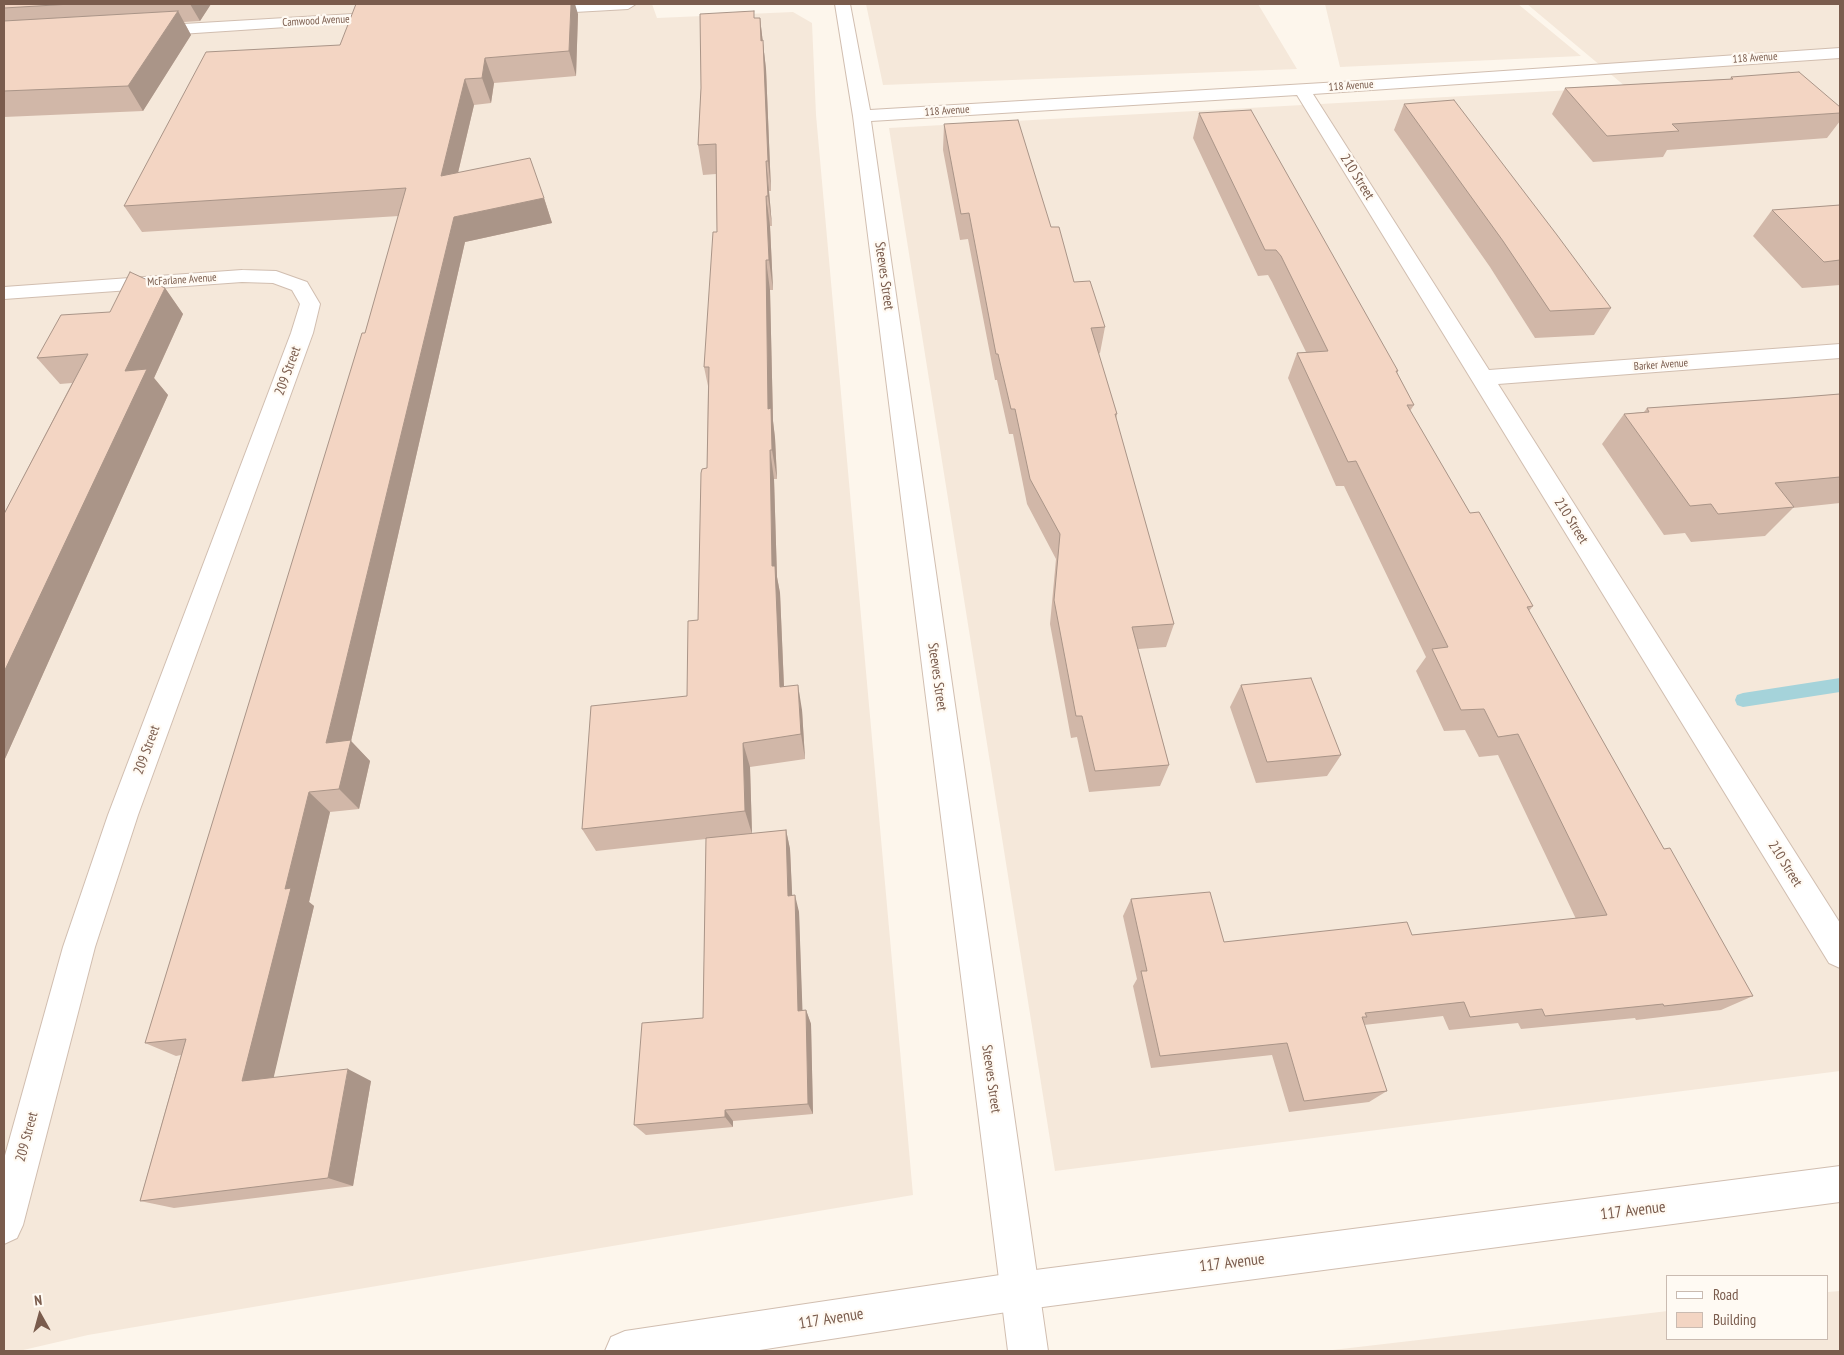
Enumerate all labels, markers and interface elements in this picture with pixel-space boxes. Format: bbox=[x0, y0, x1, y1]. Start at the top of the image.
street label: Camwood Avenue bbox=[282, 13, 350, 29]
street label: 118 Avenue bbox=[1732, 50, 1778, 66]
street label: 118 Avenue bbox=[1328, 78, 1374, 94]
street label: 118 Avenue bbox=[924, 103, 970, 119]
street label: 210 Street bbox=[1336, 151, 1378, 203]
street label: Steeves Street bbox=[871, 241, 897, 311]
street label: McFarlane Avenue bbox=[147, 271, 217, 289]
street label: 209 Street bbox=[271, 344, 305, 398]
street label: Barker Avenue bbox=[1633, 357, 1689, 373]
street label: 210 Street bbox=[1550, 495, 1592, 547]
street label: Steeves Street bbox=[924, 642, 950, 712]
street label: 209 Street bbox=[130, 723, 164, 777]
street label: 210 Street bbox=[1764, 838, 1806, 890]
street label: Steeves Street bbox=[978, 1044, 1004, 1114]
street label: 209 Street bbox=[12, 1110, 42, 1164]
street label: 117 Avenue bbox=[1599, 1197, 1667, 1225]
street label: 117 Avenue bbox=[1198, 1249, 1266, 1277]
legend bbox=[1666, 1275, 1829, 1340]
text: Road bbox=[1713, 1285, 1739, 1304]
north arrow bbox=[15, 1290, 65, 1340]
text: N bbox=[33, 1291, 43, 1310]
street label: 117 Avenue bbox=[797, 1304, 865, 1334]
text: Building bbox=[1713, 1310, 1756, 1329]

